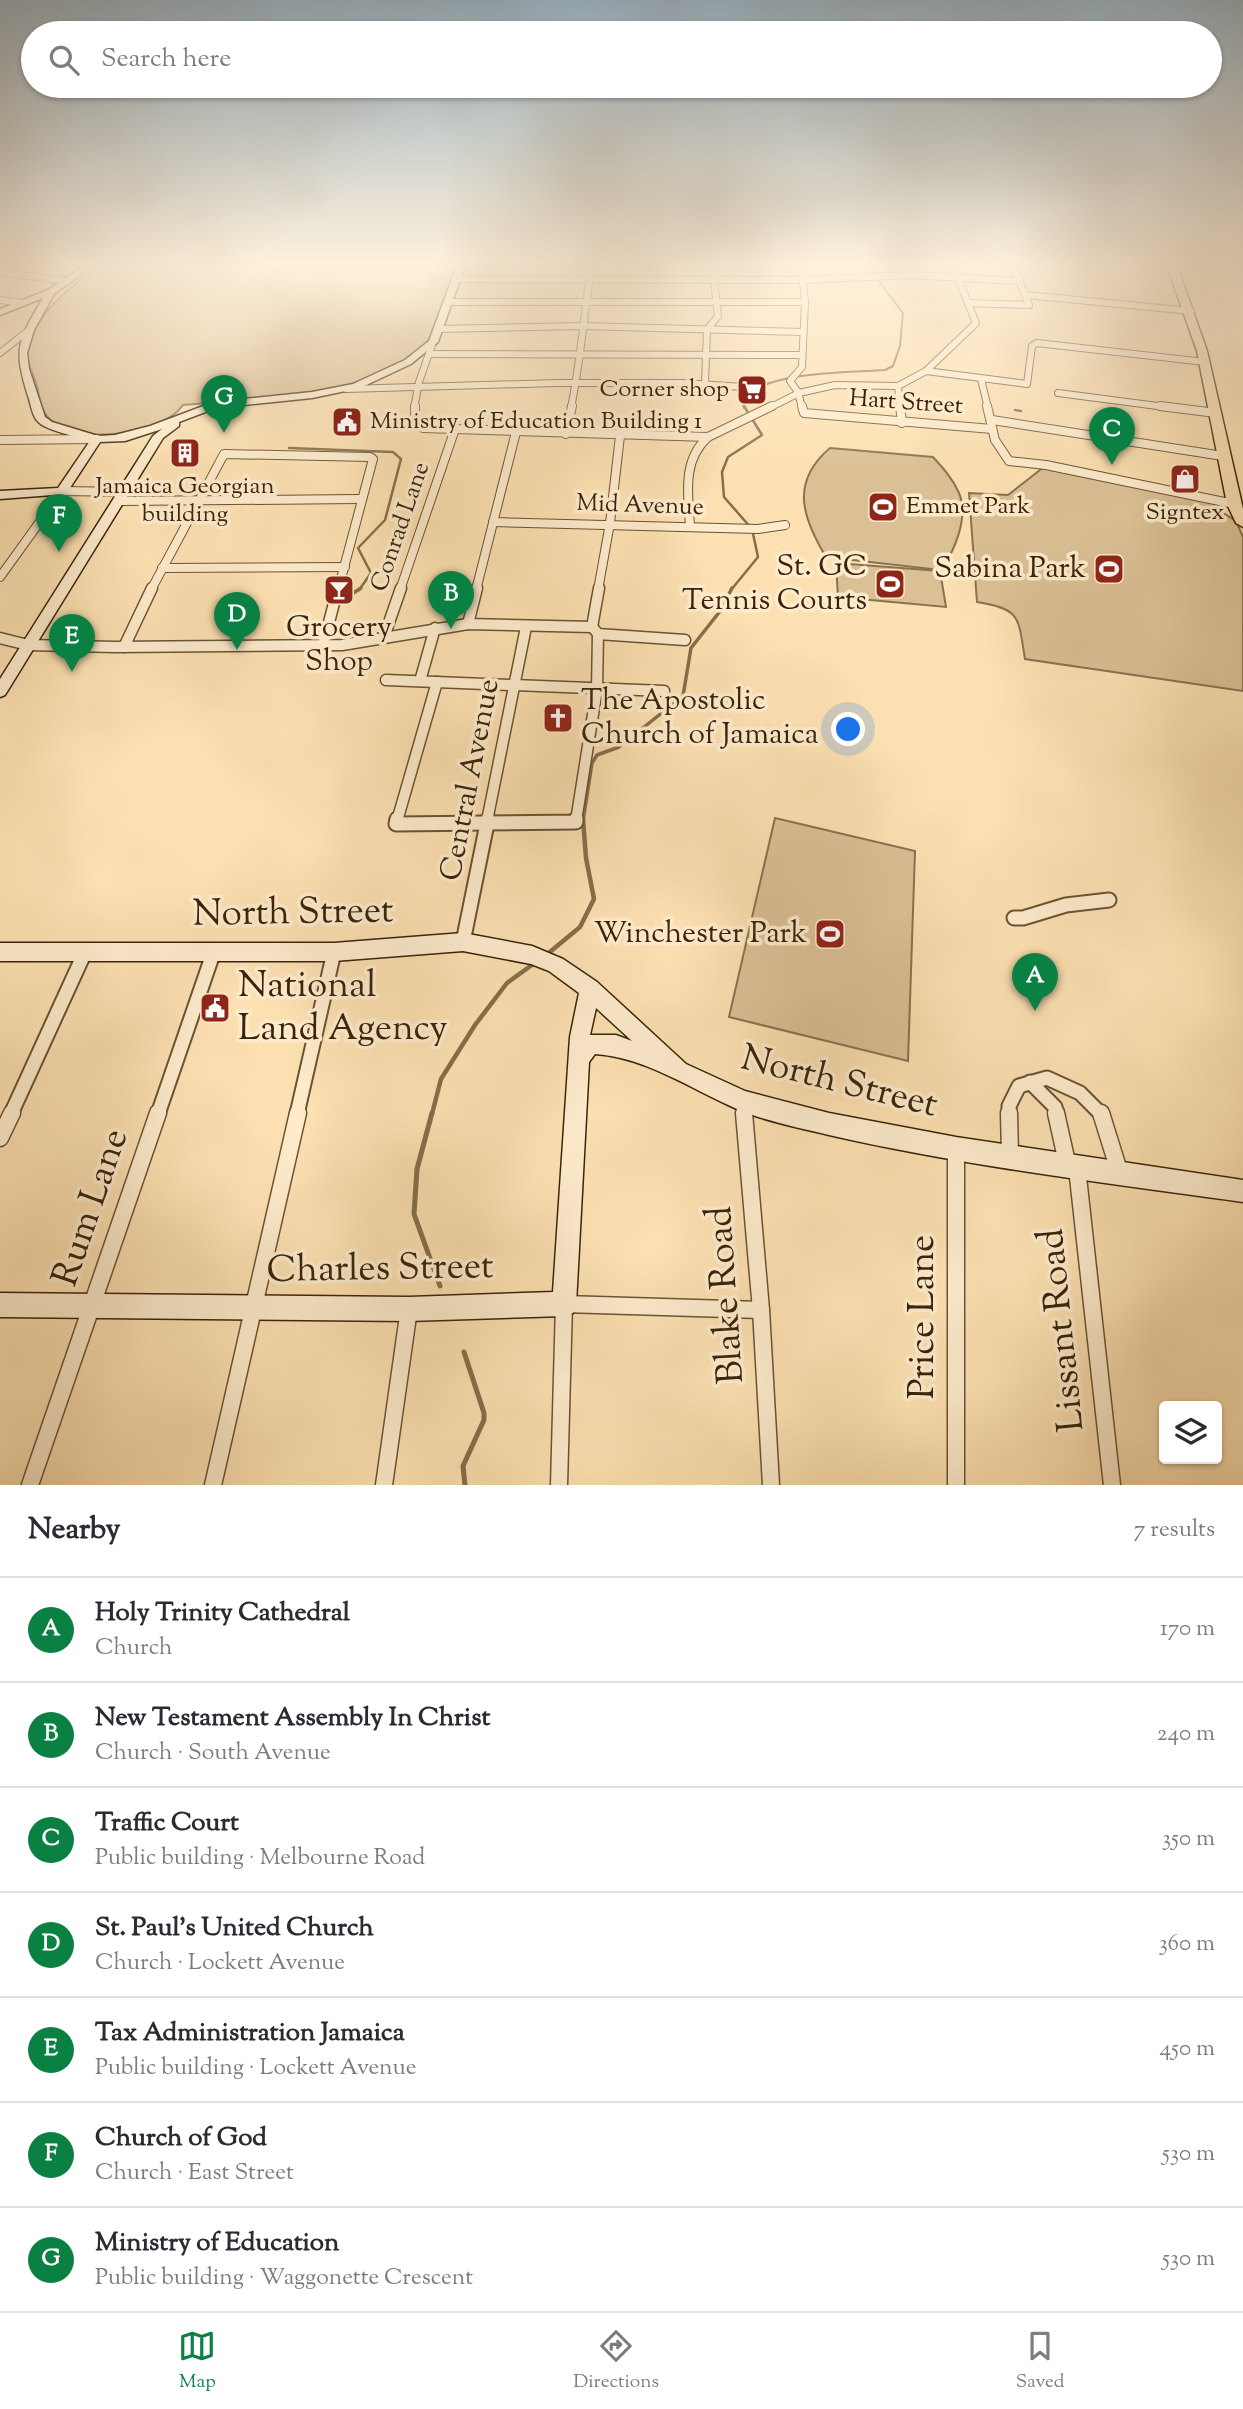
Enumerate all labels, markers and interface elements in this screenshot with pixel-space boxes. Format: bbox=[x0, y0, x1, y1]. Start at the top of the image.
search box bbox=[21, 21, 1222, 98]
icon: search bbox=[45, 41, 83, 79]
text: Search here bbox=[101, 41, 231, 78]
place label: Corner shop bbox=[599, 373, 729, 407]
supermarket icon: Corner shop bbox=[735, 373, 769, 407]
pin: G bbox=[201, 375, 247, 433]
street label: Hart Street bbox=[848, 382, 964, 424]
public building icon: Ministry of Education Building 1 bbox=[330, 405, 364, 439]
place label: Ministry of Education Building 1 bbox=[370, 405, 702, 439]
pin: C bbox=[1089, 407, 1135, 465]
building icon: Jamaica Georgian building bbox=[168, 436, 202, 470]
street label: Conrad Lane bbox=[363, 458, 439, 596]
shop icon: Signtex bbox=[1168, 462, 1202, 496]
place label: Jamaica Georgian building bbox=[93, 470, 275, 532]
street label: Mid Avenue bbox=[576, 487, 704, 525]
sports icon: Emmet Park bbox=[866, 490, 900, 524]
place label: Emmet Park bbox=[906, 490, 1030, 524]
pin: F bbox=[36, 494, 82, 552]
place label: Signtex bbox=[1146, 496, 1224, 530]
place label: St. GC Tennis Courts bbox=[682, 546, 867, 623]
place label: Sabina Park bbox=[934, 548, 1086, 591]
sports icon: Sabina Park bbox=[1092, 552, 1126, 586]
sports icon: St. GC Tennis Courts bbox=[873, 567, 907, 601]
pin: B bbox=[428, 571, 474, 629]
bar icon: Grocery Shop bbox=[322, 573, 356, 607]
pin: D bbox=[214, 592, 260, 650]
place label: Grocery Shop bbox=[286, 607, 392, 684]
pin: E bbox=[49, 614, 95, 672]
street label: Central Avenue bbox=[430, 675, 512, 885]
place label: The Apostolic Church of Jamaica bbox=[581, 680, 819, 757]
church icon: The Apostolic Church of Jamaica bbox=[541, 701, 575, 735]
your location bbox=[831, 712, 865, 746]
street label: North Street bbox=[192, 885, 394, 943]
place label: Winchester Park bbox=[594, 913, 807, 956]
sports icon: Winchester Park bbox=[813, 917, 847, 951]
pin: A bbox=[1012, 953, 1058, 1011]
place label: National Land Agency bbox=[238, 960, 448, 1057]
public building icon: National Land Agency bbox=[198, 991, 232, 1025]
street label: North Street bbox=[735, 1032, 943, 1134]
street label: Rum Lane bbox=[40, 1122, 144, 1294]
street label: Blake Road bbox=[694, 1204, 760, 1386]
street label: Lissant Road bbox=[1025, 1226, 1101, 1434]
street label: Price Lane bbox=[897, 1235, 951, 1399]
street label: Charles Street bbox=[266, 1241, 494, 1299]
map controls bbox=[1159, 1401, 1222, 1464]
button: layers bbox=[1159, 1401, 1222, 1464]
text: Nearby bbox=[28, 1509, 120, 1552]
text: 7 results bbox=[1134, 1514, 1215, 1547]
text: Holy Trinity Cathedral bbox=[95, 1595, 350, 1632]
text: A bbox=[42, 1613, 60, 1646]
text: 170 m bbox=[1160, 1613, 1215, 1646]
text: Church bbox=[95, 1632, 173, 1665]
text: New Testament Assembly In Christ bbox=[95, 1700, 490, 1737]
text: B bbox=[44, 1718, 58, 1751]
text: 240 m bbox=[1157, 1718, 1215, 1751]
text: Church · South Avenue bbox=[95, 1737, 331, 1770]
text: Traffic Court bbox=[95, 1805, 239, 1842]
text: C bbox=[42, 1823, 60, 1856]
text: 350 m bbox=[1162, 1823, 1215, 1856]
text: Public building · Melbourne Road bbox=[95, 1842, 425, 1875]
text: St. Paul's United Church bbox=[95, 1910, 374, 1947]
text: D bbox=[42, 1928, 60, 1961]
text: 360 m bbox=[1158, 1928, 1215, 1961]
text: Church · Lockett Avenue bbox=[95, 1947, 345, 1980]
text: Tax Administration Jamaica bbox=[95, 2015, 405, 2052]
text: E bbox=[44, 2033, 58, 2066]
text: 450 m bbox=[1159, 2033, 1215, 2066]
text: Public building · Lockett Avenue bbox=[95, 2052, 416, 2085]
text: Church of God bbox=[95, 2120, 267, 2157]
text: F bbox=[45, 2138, 57, 2171]
text: 530 m bbox=[1162, 2138, 1215, 2171]
text: Church · East Street bbox=[95, 2157, 294, 2190]
text: Ministry of Education bbox=[95, 2225, 339, 2262]
text: G bbox=[42, 2243, 60, 2276]
text: 530 m bbox=[1162, 2243, 1215, 2276]
text: Public building · Waggonette Crescent bbox=[95, 2262, 473, 2295]
tab: Map bbox=[178, 2327, 216, 2396]
tab: Directions bbox=[573, 2327, 659, 2396]
tab: Saved bbox=[1016, 2327, 1065, 2396]

